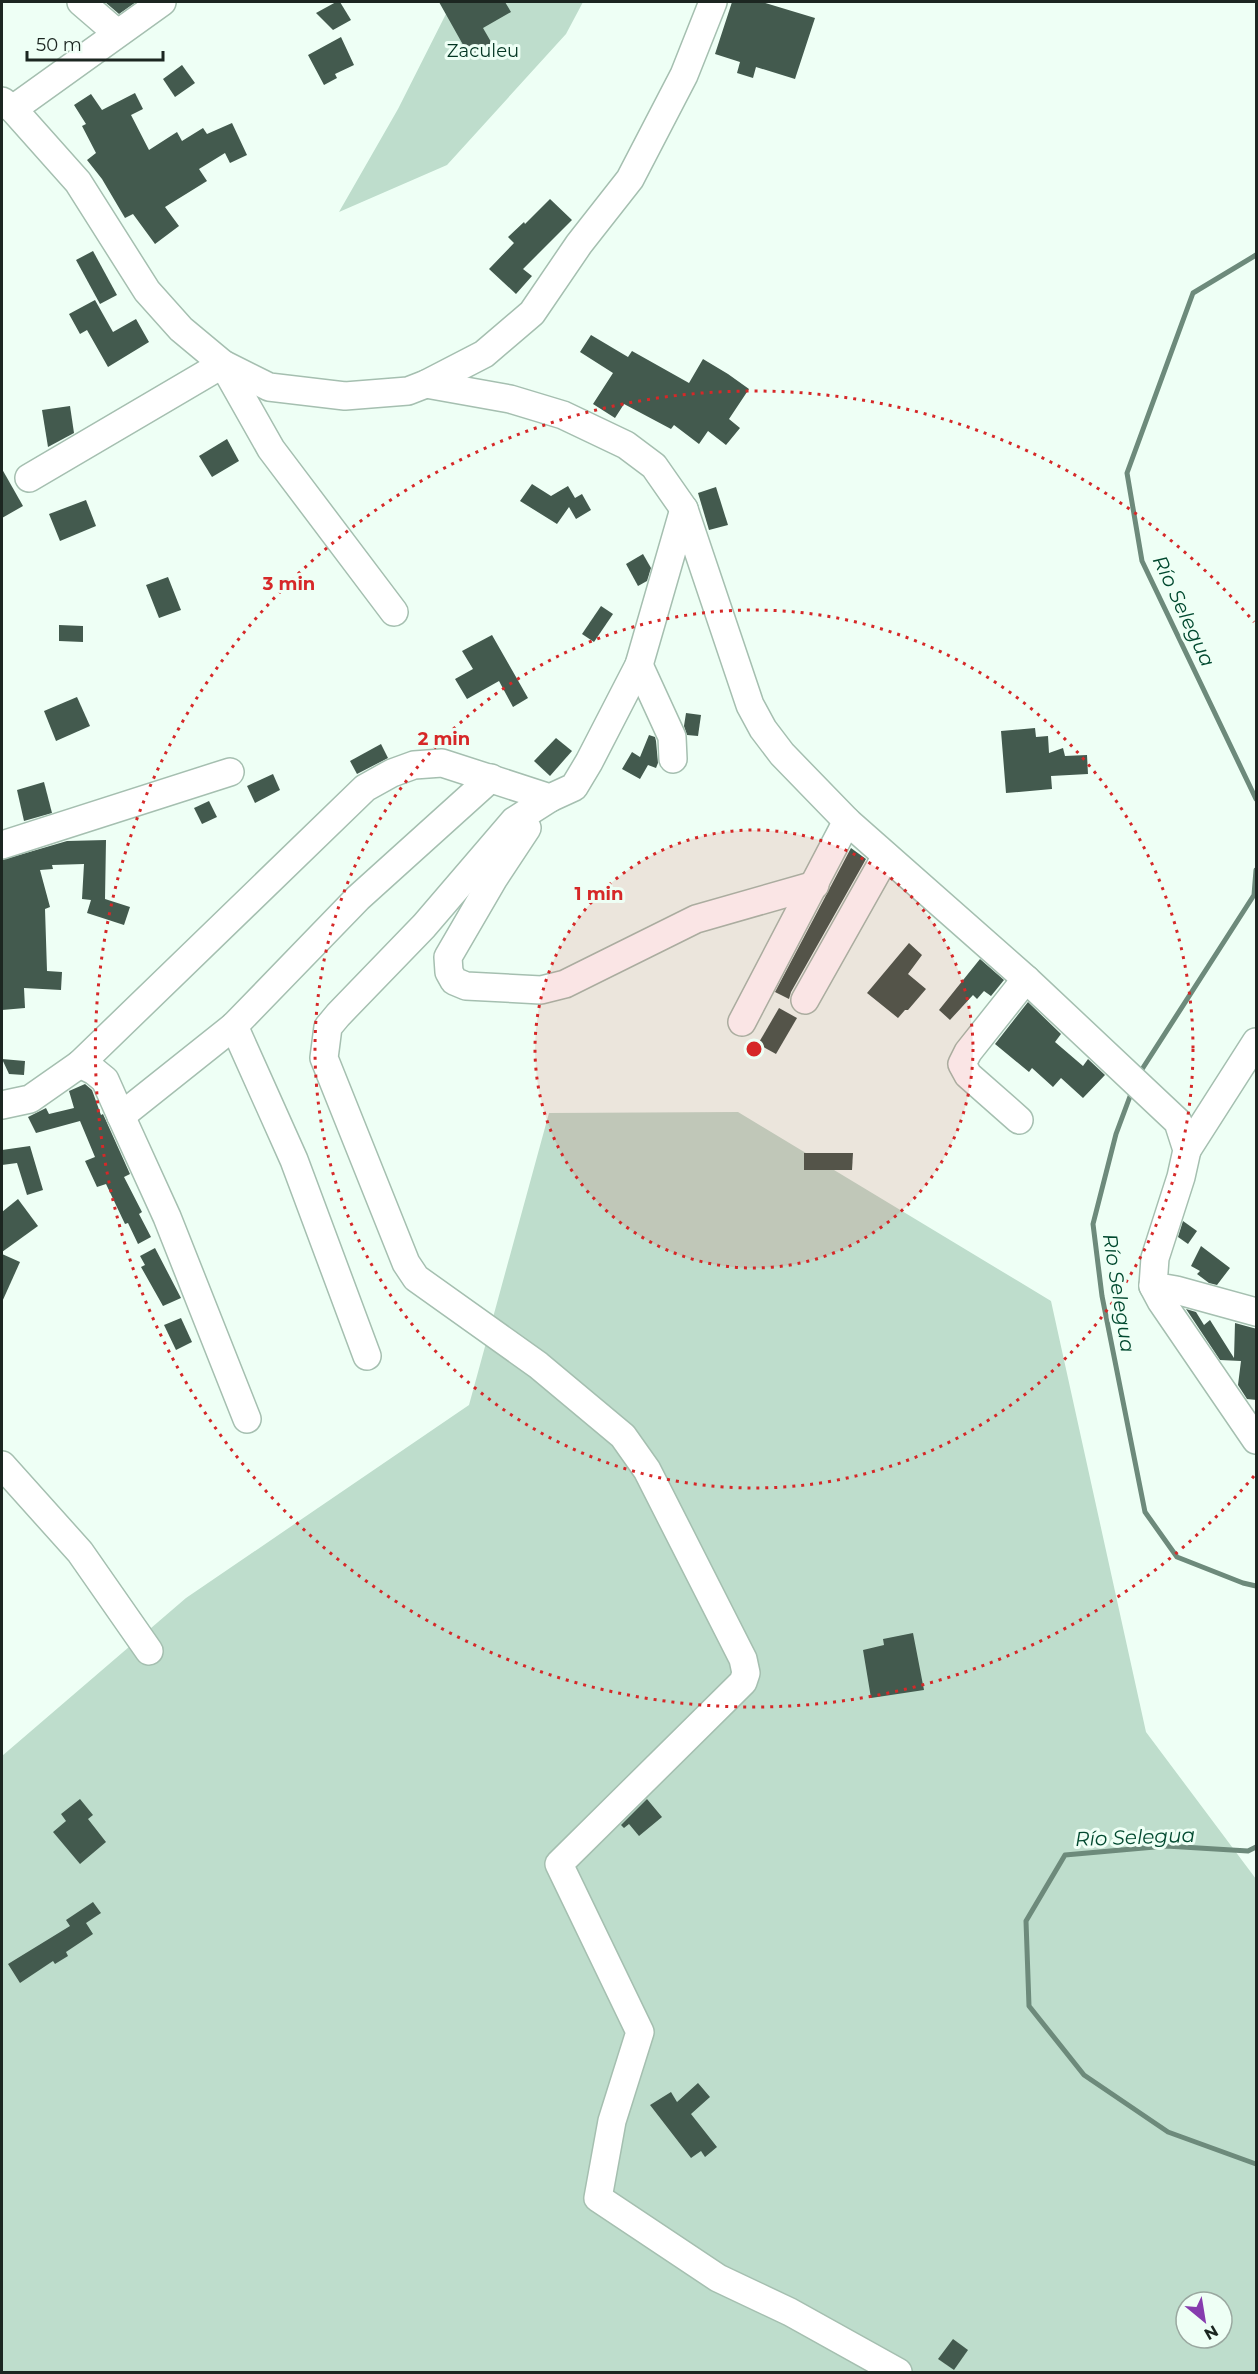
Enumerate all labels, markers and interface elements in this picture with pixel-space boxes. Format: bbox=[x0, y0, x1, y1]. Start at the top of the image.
scale bar bbox=[27, 24, 164, 62]
text: 50 m bbox=[36, 34, 82, 56]
park label: Zaculeu bbox=[447, 40, 519, 62]
water label: Río Selegua bbox=[1148, 551, 1220, 671]
text: 3 min bbox=[262, 573, 315, 595]
text: 2 min bbox=[418, 728, 470, 750]
text: 1 min bbox=[575, 883, 623, 905]
centre of rings bbox=[744, 1039, 764, 1059]
water label: Río Selegua bbox=[1098, 1232, 1140, 1354]
water label: Río Selegua bbox=[1075, 1823, 1195, 1851]
north arrow bbox=[1174, 2290, 1234, 2350]
text: N bbox=[1201, 2321, 1222, 2344]

